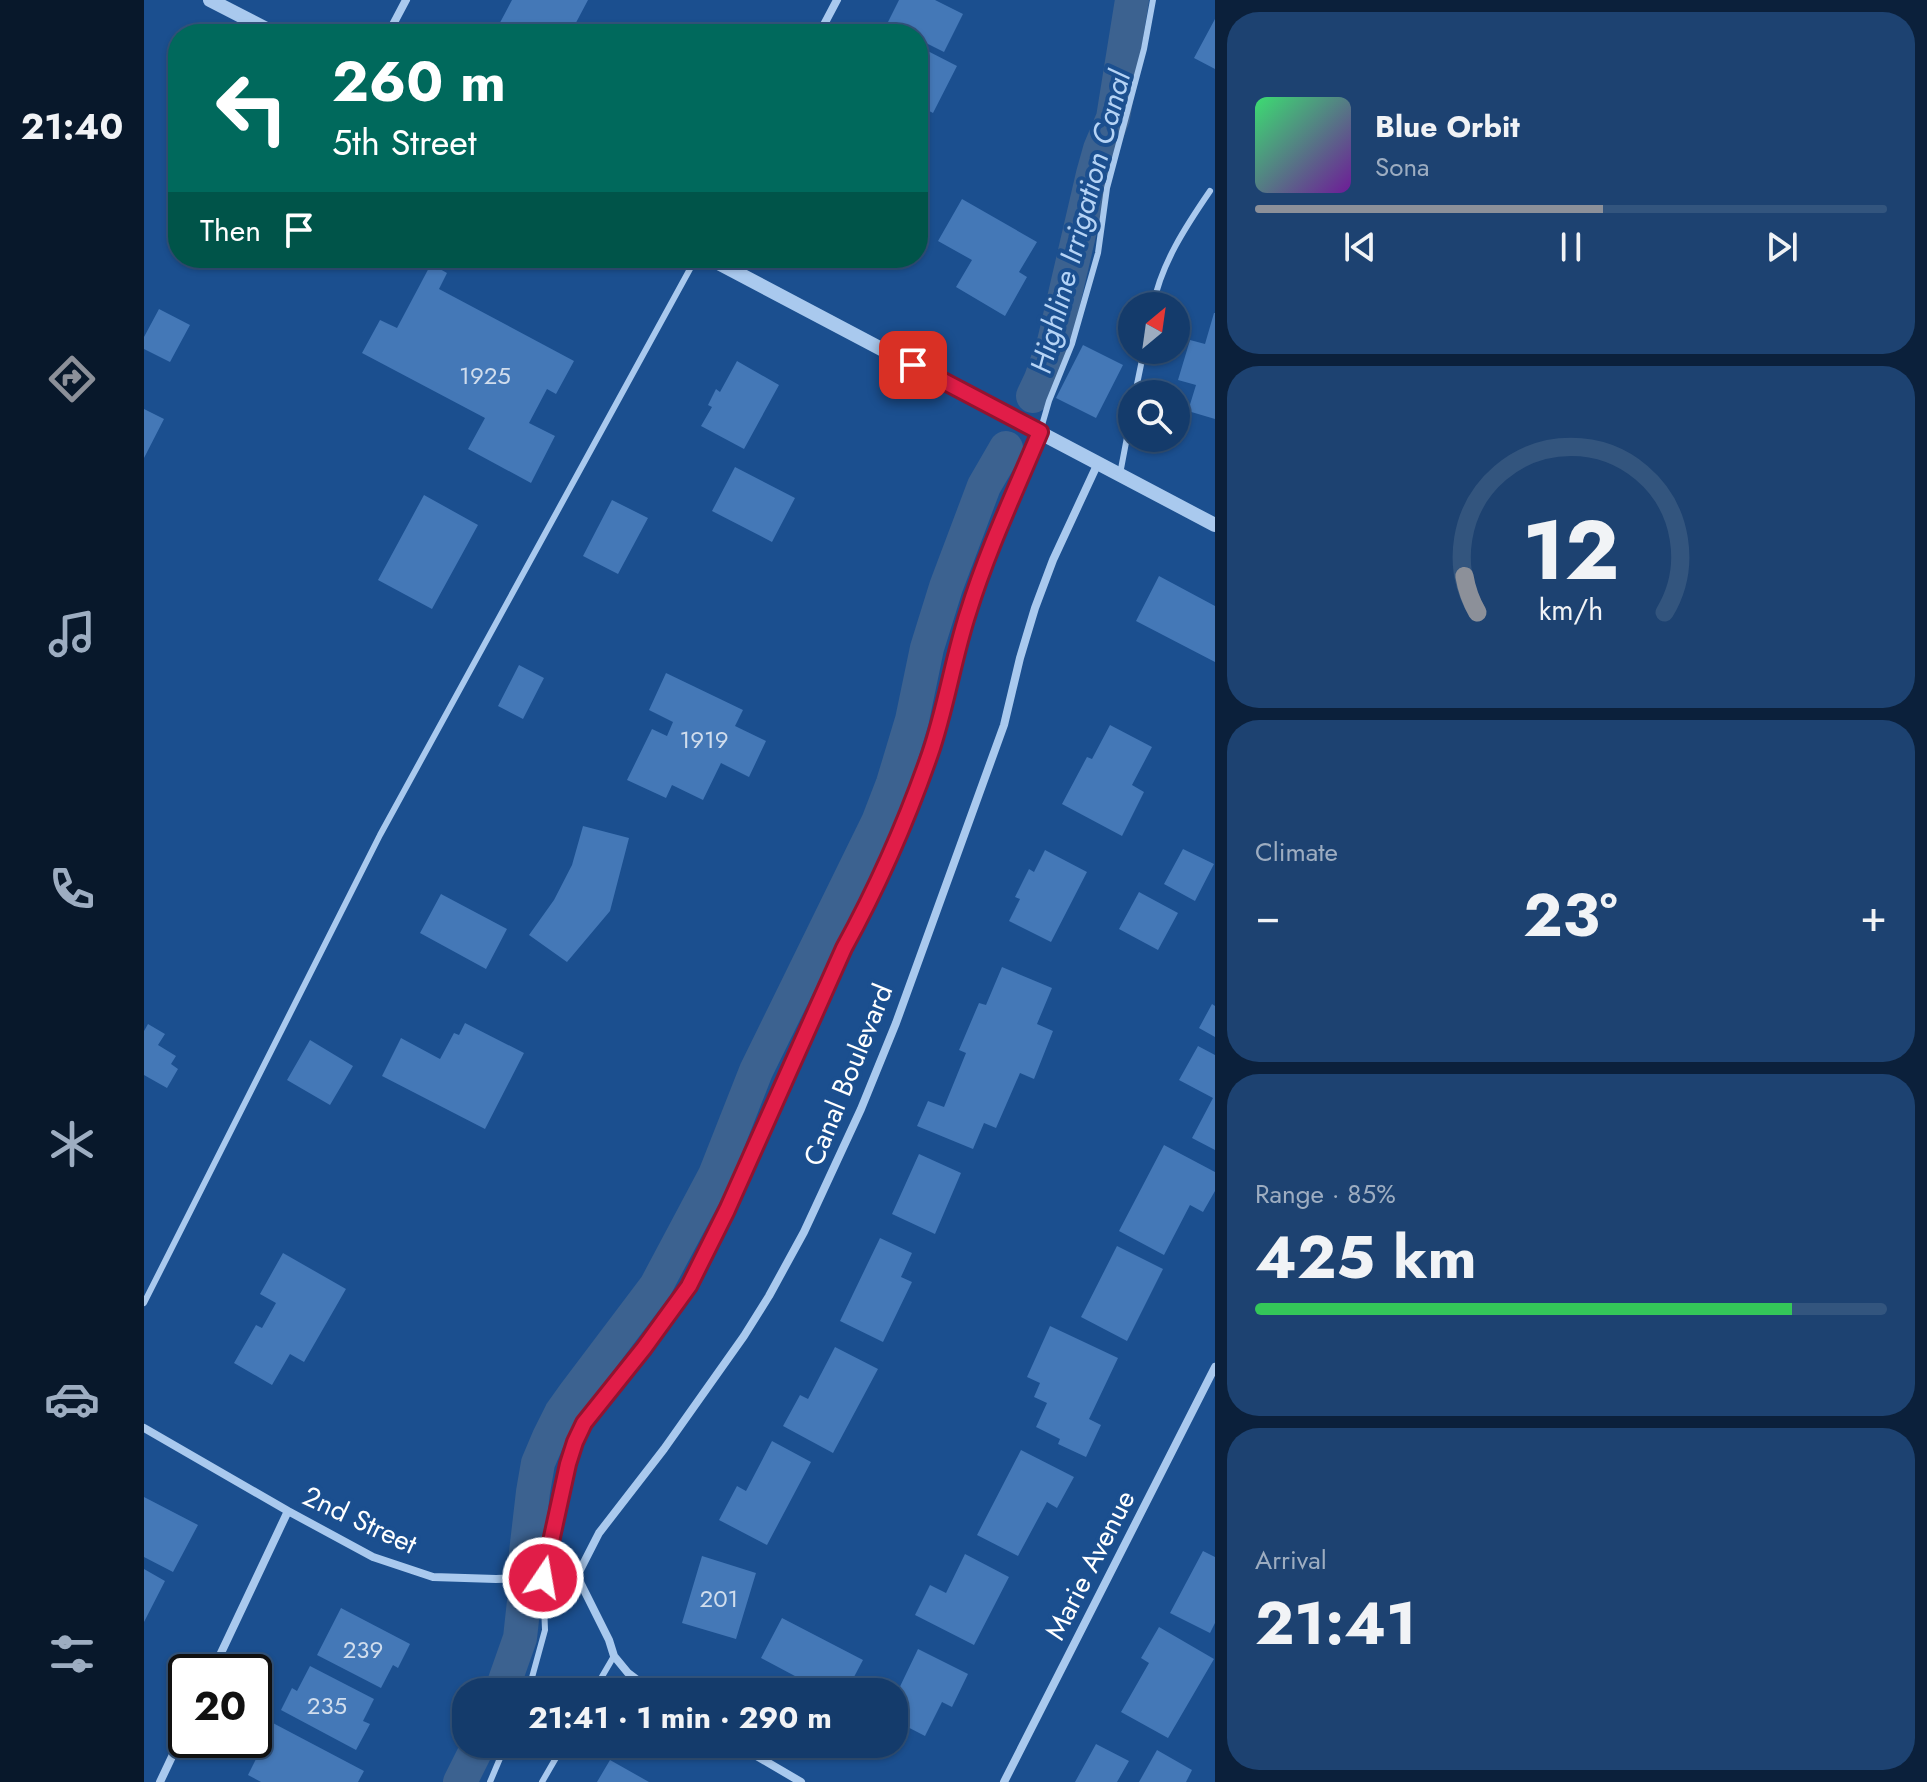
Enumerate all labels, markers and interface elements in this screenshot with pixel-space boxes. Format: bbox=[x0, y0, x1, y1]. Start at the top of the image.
text: 260 m bbox=[332, 41, 506, 122]
icon: left bbox=[200, 56, 304, 160]
water label: Highline Irrigation Canal bbox=[1019, 65, 1141, 378]
text: 21:40 bbox=[21, 100, 123, 152]
text: Blue Orbit bbox=[1375, 105, 1520, 148]
text: 5th Street bbox=[332, 116, 477, 168]
text: Sona bbox=[1375, 148, 1430, 186]
icon: arrive bbox=[277, 208, 321, 252]
text: Then bbox=[200, 209, 261, 252]
icon: previous bbox=[1338, 225, 1382, 269]
icon: pause bbox=[1549, 225, 1593, 269]
icon: next bbox=[1760, 225, 1804, 269]
north arrow bbox=[1118, 292, 1190, 364]
map controls bbox=[1118, 292, 1190, 452]
pin bbox=[879, 331, 947, 399]
icon: arrive bbox=[891, 343, 935, 387]
icon: directions bbox=[44, 351, 100, 407]
house number: 1925 bbox=[459, 358, 511, 393]
button: search bbox=[1118, 380, 1190, 452]
text: 12 bbox=[1523, 490, 1619, 610]
text: km/h bbox=[1539, 589, 1603, 631]
icon: music bbox=[44, 606, 100, 662]
house number: 1919 bbox=[679, 722, 729, 757]
text: Climate bbox=[1255, 833, 1338, 871]
icon: phone bbox=[44, 861, 100, 917]
text: 23° bbox=[1523, 872, 1618, 959]
text: − bbox=[1255, 884, 1281, 948]
text: + bbox=[1860, 884, 1887, 948]
street label: Canal Boulevard bbox=[793, 978, 903, 1172]
icon: climate bbox=[44, 1116, 100, 1172]
text: Range · 85% bbox=[1255, 1175, 1396, 1213]
text: 425 km bbox=[1255, 1214, 1477, 1301]
icon: car bbox=[44, 1371, 100, 1427]
street label: 2nd Street bbox=[296, 1476, 424, 1564]
street label: Marie Avenue bbox=[1035, 1483, 1145, 1647]
position arrow bbox=[501, 1536, 585, 1620]
text: Arrival bbox=[1255, 1541, 1327, 1579]
text: 21:41 bbox=[1255, 1580, 1417, 1667]
house number: 201 bbox=[700, 1581, 738, 1616]
icon: filters bbox=[44, 1626, 100, 1682]
house number: 239 bbox=[343, 1632, 383, 1667]
speed limit sign: 20 bbox=[168, 1654, 272, 1758]
house number: 235 bbox=[307, 1688, 347, 1723]
text: 21:41 · 1 min · 290 m bbox=[528, 1696, 832, 1739]

